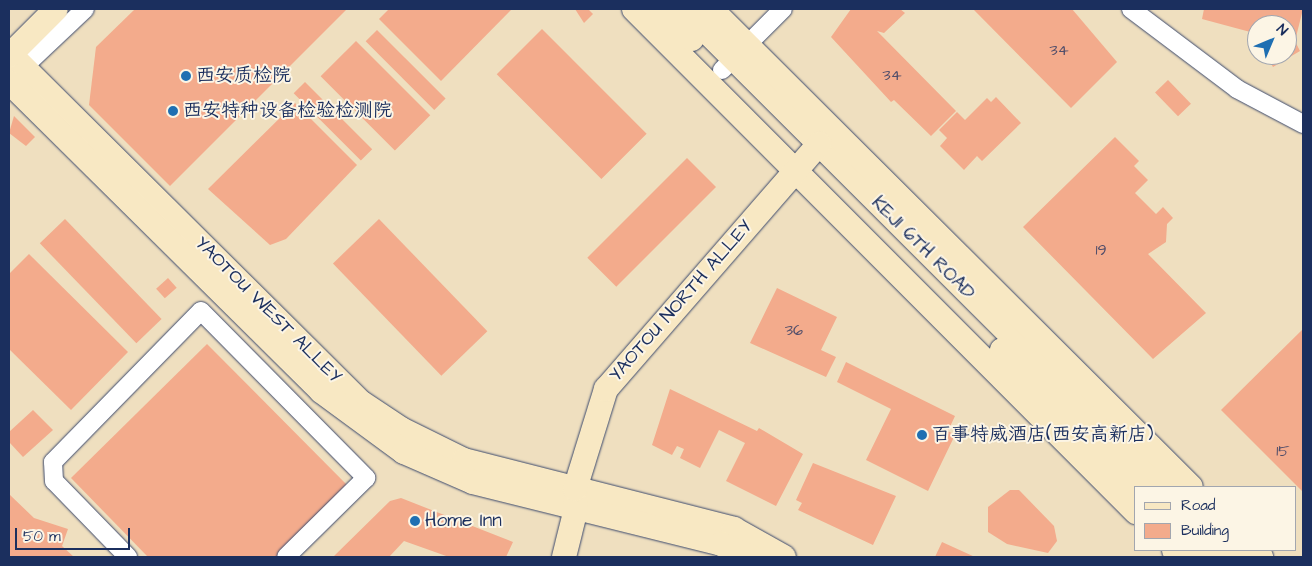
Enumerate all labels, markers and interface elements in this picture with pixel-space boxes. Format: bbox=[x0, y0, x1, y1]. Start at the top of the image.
north arrow bbox=[1247, 15, 1297, 65]
text: N bbox=[1272, 20, 1292, 40]
house number: 34 bbox=[1049, 40, 1069, 60]
place label: 西安质检院 bbox=[196, 65, 291, 87]
house number: 34 bbox=[882, 65, 902, 85]
marker: 西安质检院 bbox=[180, 70, 192, 82]
place label: 西安特种设备检验检测院 bbox=[183, 100, 392, 122]
marker: 西安特种设备检验检测院 bbox=[167, 105, 179, 117]
street label: KEJI 6TH ROAD bbox=[867, 192, 979, 304]
street label: YAOTOU NORTH ALLEY bbox=[605, 215, 757, 387]
street label: YAOTOU WEST ALLEY bbox=[190, 232, 346, 388]
house number: 19 bbox=[1095, 240, 1107, 260]
house number: 36 bbox=[785, 320, 803, 340]
place label: 百事特威酒店(西安高新店) bbox=[932, 424, 1153, 446]
marker: 百事特威酒店(西安高新店) bbox=[916, 429, 928, 441]
house number: 15 bbox=[1276, 441, 1290, 461]
legend bbox=[1134, 486, 1297, 551]
text: Road bbox=[1181, 495, 1215, 516]
place label: Home Inn bbox=[425, 510, 502, 532]
marker: Home Inn bbox=[409, 515, 421, 527]
scale bar bbox=[18, 518, 132, 550]
text: Building bbox=[1181, 520, 1229, 541]
text: 50 m bbox=[23, 526, 61, 547]

